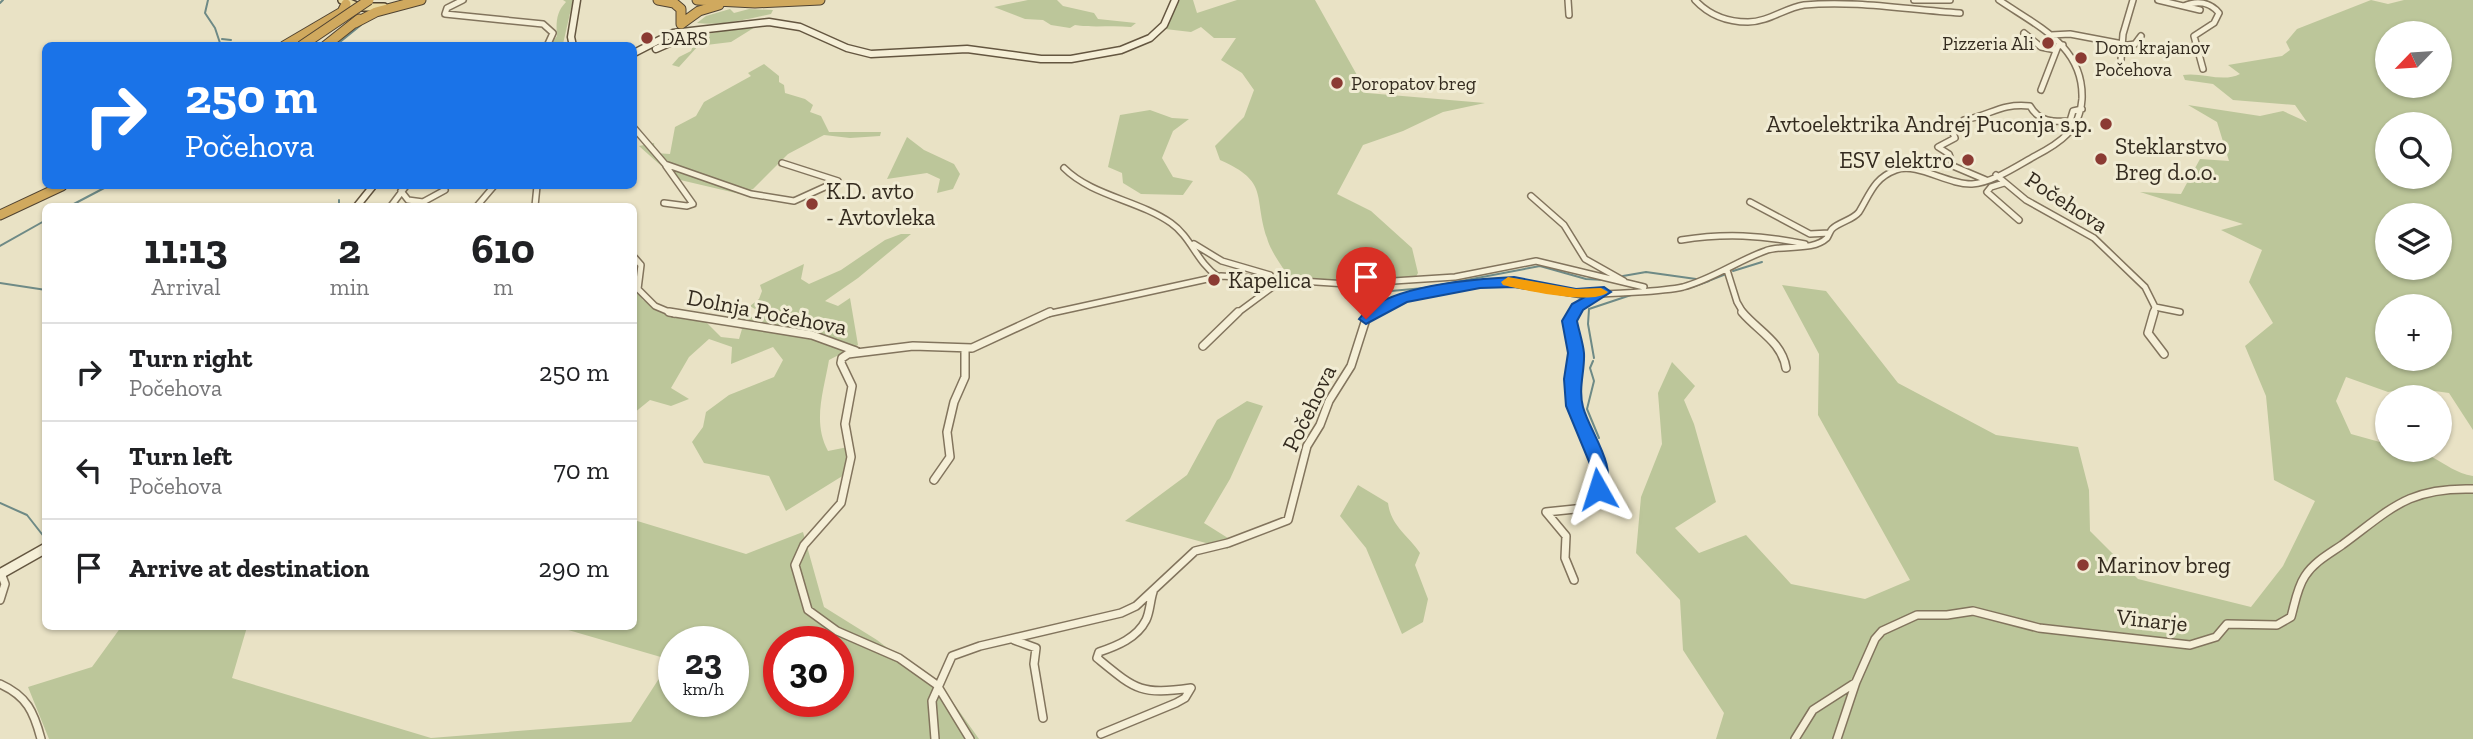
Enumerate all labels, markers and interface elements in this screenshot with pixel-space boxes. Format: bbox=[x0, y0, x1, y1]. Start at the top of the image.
north arrow bbox=[2375, 21, 2452, 98]
map controls bbox=[2375, 21, 2452, 462]
place label: DARS bbox=[661, 27, 708, 50]
marker: DARS bbox=[639, 30, 655, 46]
place label: Pizzeria Ali bbox=[1942, 32, 2034, 55]
marker: Pizzeria Ali bbox=[2040, 35, 2056, 51]
place label: Dom krajanov Počehova bbox=[2095, 36, 2210, 81]
marker: Dom krajanov Počehova bbox=[2073, 50, 2089, 66]
text: 250 m bbox=[185, 67, 317, 126]
icon: right bbox=[70, 70, 161, 161]
place label: Poropatov breg bbox=[1351, 72, 1477, 95]
marker: Poropatov breg bbox=[1329, 75, 1345, 91]
place label: Avtoelektrika Andrej Puconja s.p. bbox=[1766, 110, 2092, 138]
button: search bbox=[2375, 112, 2452, 189]
marker: Avtoelektrika Andrej Puconja s.p. bbox=[2098, 116, 2114, 132]
text: Počehova bbox=[185, 127, 314, 165]
place label: Steklarstvo Breg d.o.o. bbox=[2115, 132, 2227, 186]
place label: ESV elektro bbox=[1839, 146, 1954, 174]
marker: Steklarstvo Breg d.o.o. bbox=[2093, 151, 2109, 167]
marker: ESV elektro bbox=[1960, 152, 1976, 168]
street label: Počehova bbox=[2020, 165, 2114, 239]
place label: K.D. avto - Avtovleka bbox=[826, 177, 935, 231]
marker: K.D. avto - Avtovleka bbox=[804, 196, 820, 212]
button: layers bbox=[2375, 203, 2452, 280]
text: 11:13 bbox=[144, 223, 228, 274]
text: 2 bbox=[338, 223, 361, 274]
text: 610 bbox=[471, 223, 535, 274]
pin bbox=[1336, 247, 1396, 319]
icon: arrive bbox=[1347, 258, 1385, 296]
place label: Kapelica bbox=[1228, 266, 1312, 294]
marker: Kapelica bbox=[1206, 272, 1222, 288]
text: Arrival bbox=[151, 273, 221, 301]
text: min bbox=[330, 273, 369, 301]
text: m bbox=[493, 273, 513, 301]
street label: Dolnja Počehova bbox=[685, 283, 849, 341]
button: + bbox=[2375, 294, 2452, 371]
text: Turn right bbox=[129, 342, 252, 374]
icon: right bbox=[70, 353, 108, 391]
text: 250 m bbox=[539, 356, 609, 388]
street label: Počehova bbox=[1276, 360, 1342, 456]
text: Počehova bbox=[129, 374, 222, 402]
button: − bbox=[2375, 385, 2452, 462]
text: Turn left bbox=[129, 440, 232, 472]
icon: left bbox=[70, 451, 108, 489]
position arrow bbox=[1561, 452, 1635, 526]
text: 70 m bbox=[553, 454, 609, 486]
text: Počehova bbox=[129, 472, 222, 500]
icon: arrive bbox=[70, 549, 108, 587]
place label: Marinov breg bbox=[2097, 551, 2231, 579]
text: Arrive at destination bbox=[129, 552, 369, 584]
text: 290 m bbox=[538, 552, 609, 584]
marker: Marinov breg bbox=[2075, 557, 2091, 573]
street label: Vinarje bbox=[2114, 602, 2189, 638]
speed limit sign: 30 bbox=[763, 626, 854, 717]
text: 23 bbox=[685, 641, 722, 683]
text: km/h bbox=[683, 678, 724, 700]

